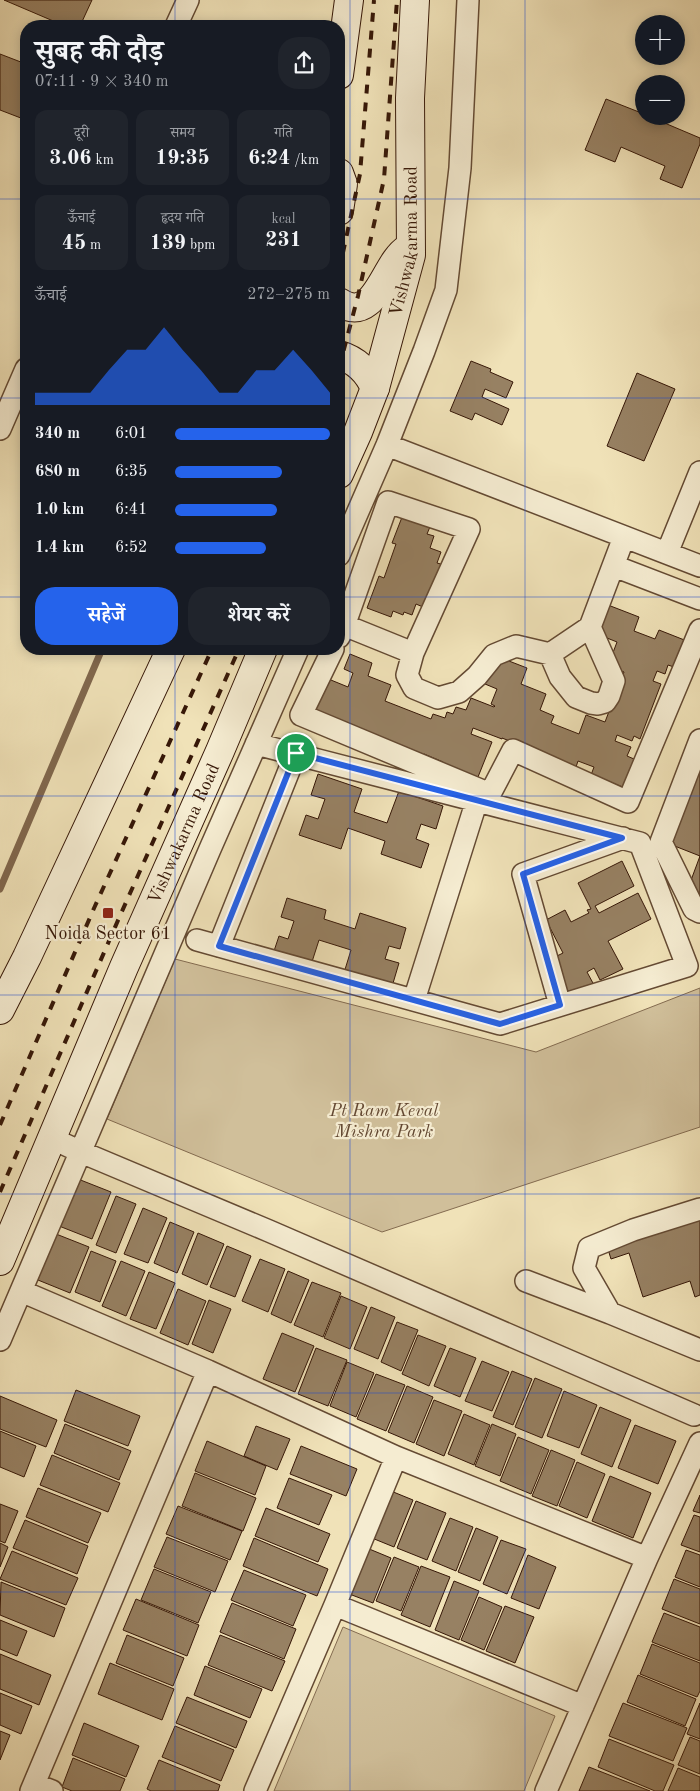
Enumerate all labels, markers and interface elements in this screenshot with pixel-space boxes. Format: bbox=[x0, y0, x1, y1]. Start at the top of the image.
map controls bbox=[635, 15, 685, 125]
button: + bbox=[635, 15, 685, 65]
button: share bbox=[278, 37, 330, 89]
text: सुबह की दौड़ bbox=[35, 39, 163, 67]
text: 07:11 · 9 × 340 m bbox=[35, 74, 168, 90]
button: − bbox=[635, 75, 685, 125]
text: दूरी bbox=[74, 126, 89, 140]
text: समय bbox=[170, 126, 195, 140]
text: गति bbox=[274, 126, 293, 140]
text: 3.06 bbox=[49, 148, 92, 169]
text: 19:35 bbox=[155, 148, 210, 169]
text: 6:24 bbox=[248, 148, 290, 169]
text: km bbox=[92, 153, 114, 167]
text: /km bbox=[290, 153, 319, 167]
street label: Vishwakarma Road bbox=[387, 166, 422, 318]
text: ऊँचाई bbox=[68, 211, 95, 225]
text: हृदय गति bbox=[161, 211, 204, 225]
text: kcal bbox=[271, 212, 296, 226]
text: 231 bbox=[265, 230, 302, 251]
text: 45 bbox=[62, 233, 86, 254]
text: 139 bbox=[149, 233, 186, 254]
text: m bbox=[86, 238, 101, 252]
text: bpm bbox=[186, 238, 216, 252]
text: 272–275 m bbox=[247, 287, 330, 303]
text: ऊँचाई bbox=[35, 288, 67, 304]
text: 340 m bbox=[35, 426, 80, 442]
text: 6:01 bbox=[115, 426, 147, 442]
text: 680 m bbox=[35, 464, 80, 480]
text: 6:35 bbox=[115, 464, 147, 480]
text: 1.0 km bbox=[35, 502, 84, 518]
text: 6:41 bbox=[115, 502, 147, 518]
text: 1.4 km bbox=[35, 540, 84, 556]
text: 6:52 bbox=[115, 540, 147, 556]
button: सहेजें bbox=[35, 587, 178, 645]
button: शेयर करें bbox=[188, 587, 330, 645]
pin bbox=[275, 732, 317, 774]
icon: arrive bbox=[282, 739, 310, 767]
street label: Vishwakarma Road bbox=[145, 761, 223, 907]
marker: Noida Sector 61 bbox=[101, 906, 115, 920]
place label: Noida Sector 61 bbox=[45, 925, 171, 943]
park label: Pt Ram Keval Mishra Park bbox=[328, 1102, 439, 1141]

